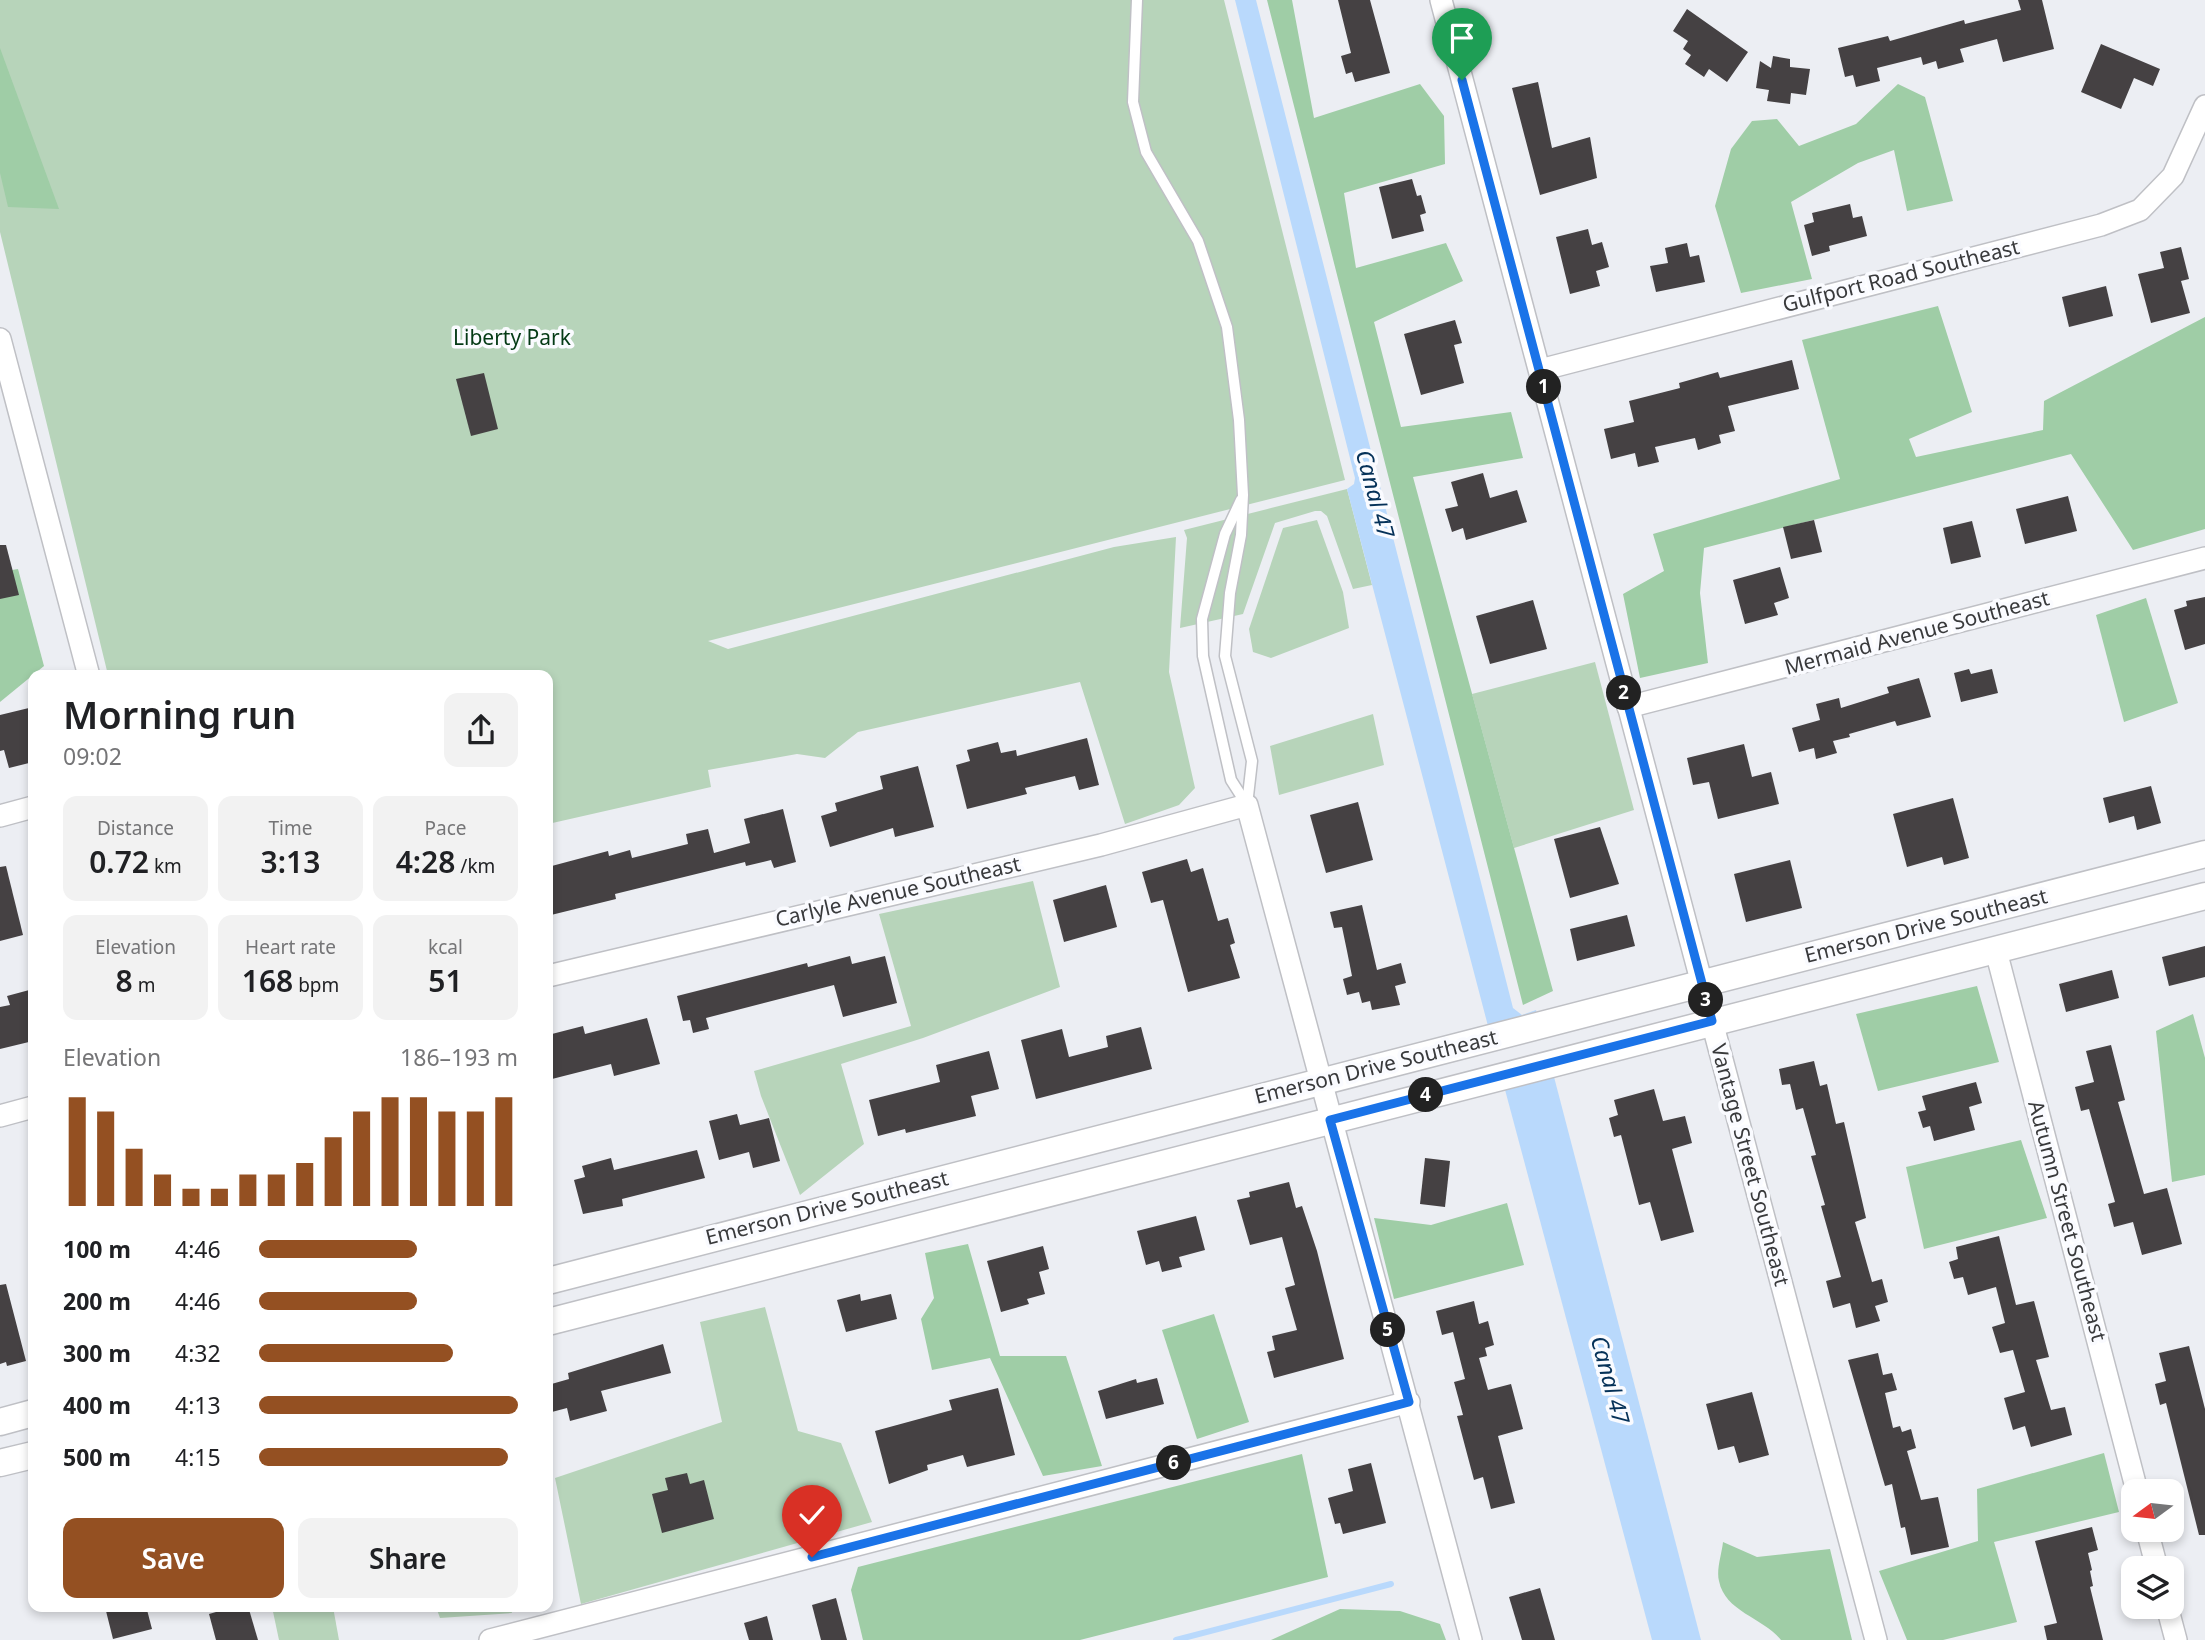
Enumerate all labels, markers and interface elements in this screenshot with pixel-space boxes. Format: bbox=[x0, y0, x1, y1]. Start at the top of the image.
pin bbox=[1432, 8, 1492, 80]
icon: arrive bbox=[1443, 19, 1481, 57]
street label: Gulfport Road Southeast bbox=[1779, 232, 2023, 318]
park label: Liberty Park bbox=[453, 323, 572, 351]
pin: 1 bbox=[1526, 370, 1562, 404]
text: 1 bbox=[1538, 373, 1549, 399]
water label: Canal 47 bbox=[1349, 446, 1403, 542]
street label: Mermaid Avenue Southeast bbox=[1781, 583, 2053, 681]
pin: 2 bbox=[1606, 676, 1642, 710]
text: 2 bbox=[1618, 679, 1629, 705]
text: Morning run bbox=[63, 688, 296, 740]
button: share bbox=[444, 693, 518, 767]
text: 09:02 bbox=[63, 740, 122, 772]
text: Distance bbox=[97, 815, 174, 841]
text: Time bbox=[269, 815, 312, 841]
text: Pace bbox=[425, 815, 467, 841]
text: 0.72 bbox=[89, 841, 149, 882]
text: 3:13 bbox=[261, 841, 320, 882]
text: 4:28 bbox=[396, 841, 455, 882]
street label: Carlyle Avenue Southeast bbox=[772, 849, 1024, 933]
text: km bbox=[149, 853, 182, 879]
text: /km bbox=[455, 853, 495, 879]
street label: Emerson Drive Southeast bbox=[1801, 881, 2051, 969]
text: Elevation bbox=[95, 934, 176, 960]
text: Heart rate bbox=[245, 934, 336, 960]
text: kcal bbox=[428, 934, 463, 960]
text: 8 bbox=[116, 960, 133, 1001]
text: 168 bbox=[242, 960, 293, 1001]
text: 51 bbox=[428, 960, 463, 1001]
text: m bbox=[133, 972, 155, 998]
text: bpm bbox=[293, 972, 339, 998]
pin: 3 bbox=[1688, 982, 1724, 1018]
text: 3 bbox=[1700, 986, 1711, 1012]
street label: Emerson Drive Southeast bbox=[1251, 1022, 1501, 1110]
text: Elevation bbox=[63, 1041, 161, 1073]
text: 186–193 m bbox=[400, 1041, 518, 1073]
street label: Vantage Street Southeast bbox=[1705, 1041, 1797, 1289]
pin: 4 bbox=[1408, 1078, 1444, 1112]
text: 4 bbox=[1420, 1081, 1431, 1107]
street label: Autumn Street Southeast bbox=[2022, 1097, 2114, 1345]
street label: Emerson Drive Southeast bbox=[702, 1163, 952, 1251]
text: 100 m bbox=[63, 1233, 131, 1265]
text: 4:46 bbox=[175, 1233, 221, 1265]
text: 200 m bbox=[63, 1285, 131, 1317]
text: 4:46 bbox=[175, 1285, 221, 1317]
pin: 5 bbox=[1370, 1312, 1406, 1348]
text: 5 bbox=[1382, 1316, 1393, 1342]
water label: Canal 47 bbox=[1584, 1332, 1638, 1428]
text: 300 m bbox=[63, 1337, 131, 1369]
text: 4:32 bbox=[175, 1337, 221, 1369]
text: 400 m bbox=[63, 1389, 131, 1421]
text: 4:13 bbox=[175, 1389, 221, 1421]
text: 500 m bbox=[63, 1441, 131, 1473]
text: 4:15 bbox=[175, 1441, 221, 1473]
pin: 6 bbox=[1156, 1446, 1192, 1480]
text: 6 bbox=[1168, 1449, 1179, 1475]
north arrow bbox=[2121, 1479, 2184, 1542]
map controls bbox=[2121, 1479, 2184, 1619]
pin bbox=[782, 1485, 842, 1557]
icon: check bbox=[793, 1496, 831, 1534]
button: Save bbox=[63, 1518, 284, 1598]
button: Share bbox=[298, 1518, 518, 1598]
button: layers bbox=[2121, 1556, 2184, 1619]

